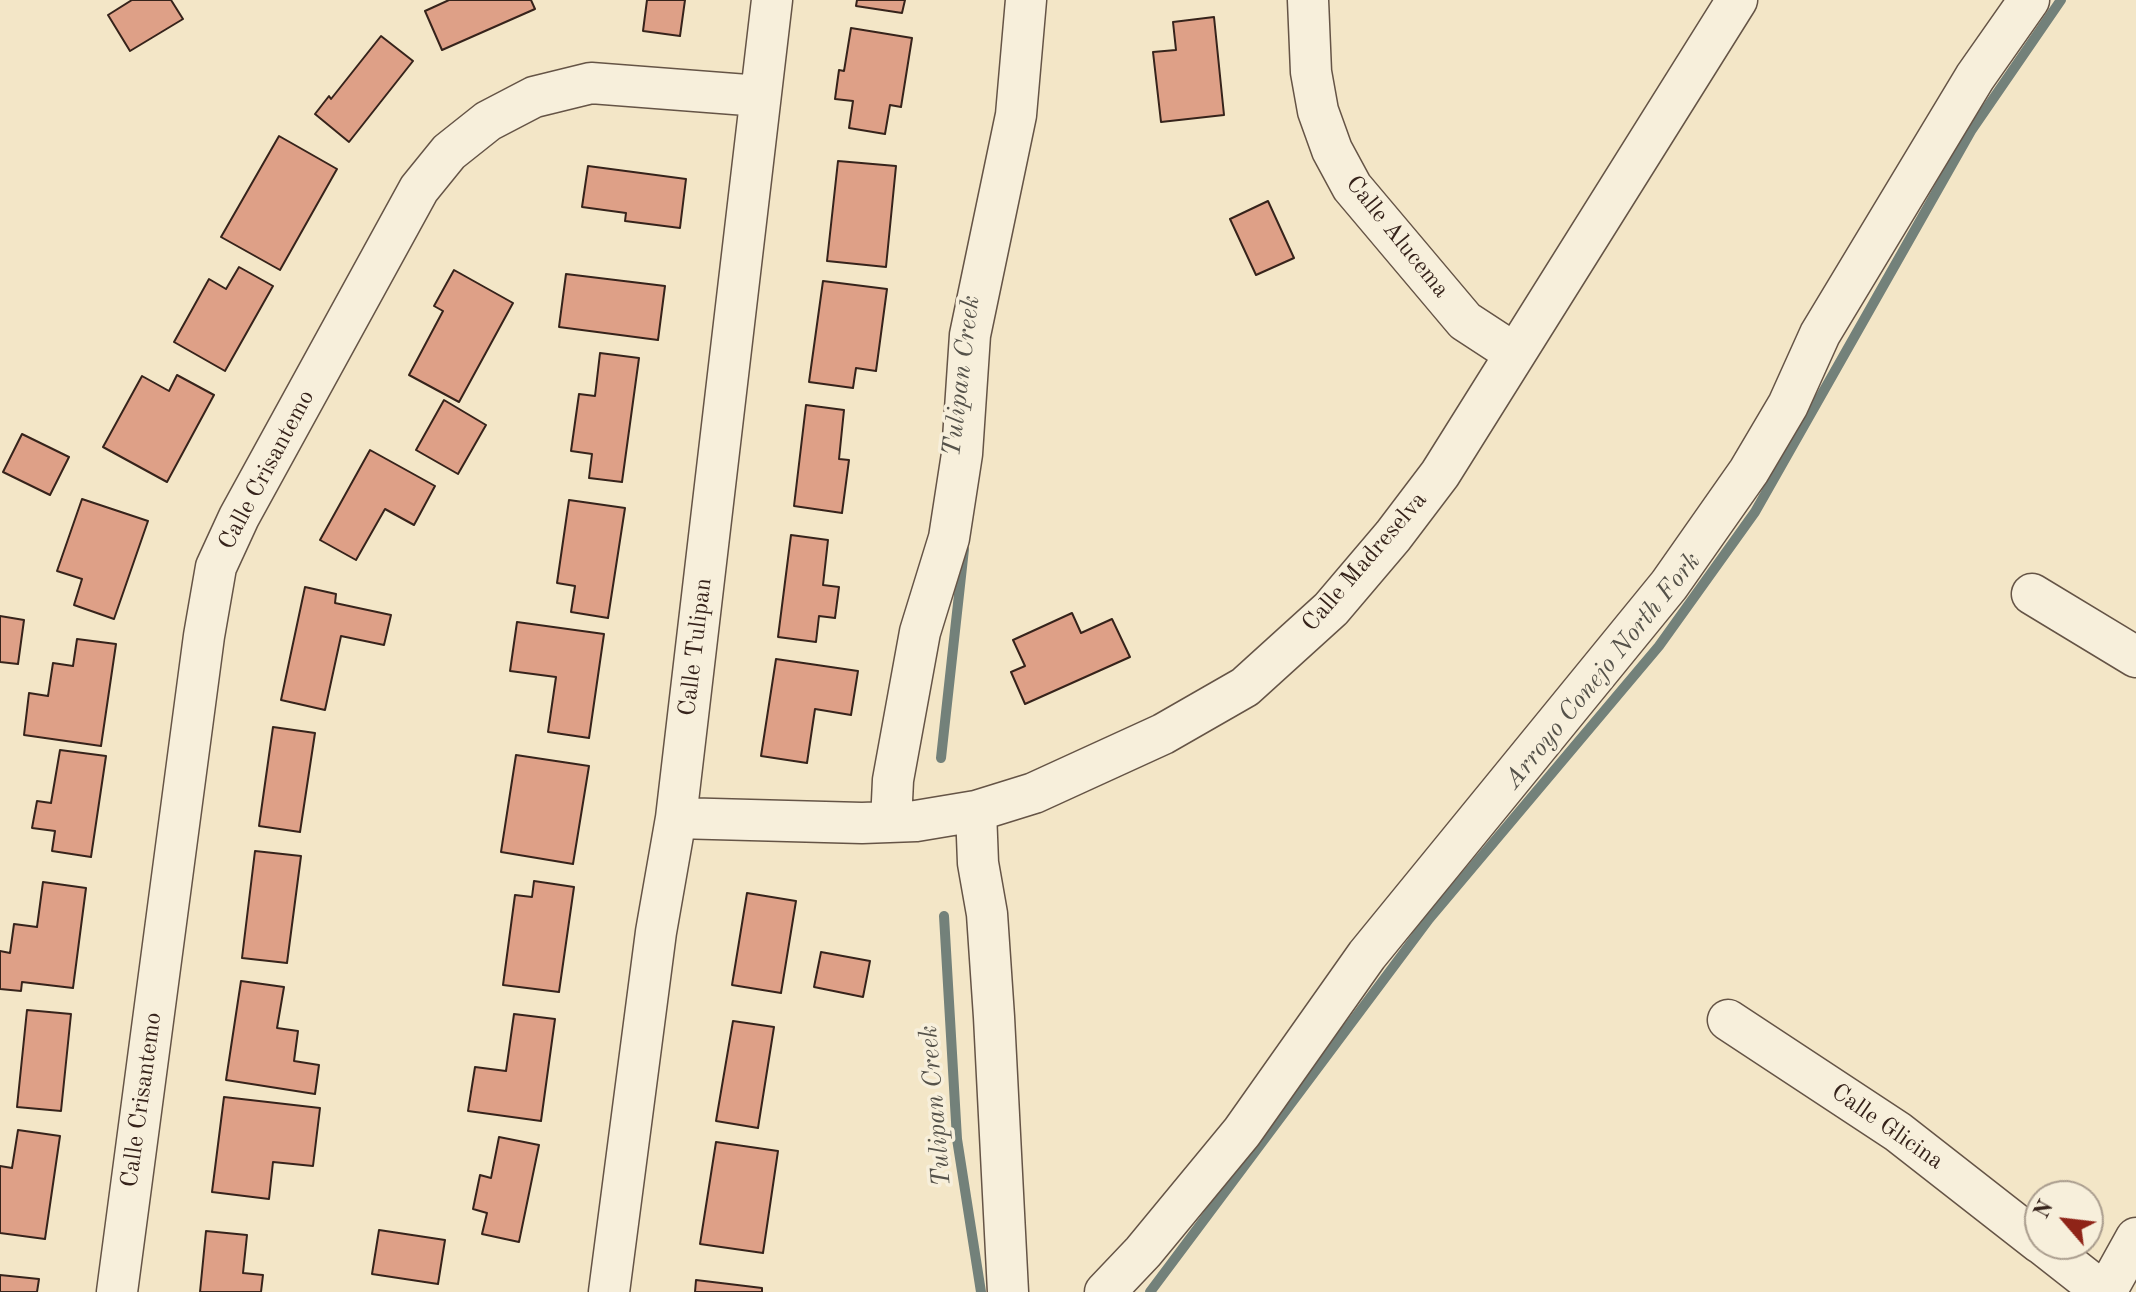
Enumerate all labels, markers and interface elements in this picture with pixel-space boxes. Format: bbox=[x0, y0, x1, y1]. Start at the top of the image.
street label: Calle Alucema bbox=[1339, 170, 1455, 304]
water label: Tulipan Creek bbox=[937, 294, 987, 458]
street label: Calle Crisantemo bbox=[213, 385, 321, 555]
street label: Calle Madreselva bbox=[1296, 486, 1434, 638]
water label: Arroyo Conejo North Fork bbox=[1498, 547, 1708, 795]
street label: Calle Tulipan bbox=[673, 576, 719, 718]
street label: Calle Crisantemo bbox=[115, 1011, 169, 1189]
water label: Tulipan Creek bbox=[913, 1024, 959, 1188]
street label: Calle Glicina bbox=[1825, 1078, 1949, 1176]
north arrow bbox=[2024, 1180, 2104, 1260]
text: N bbox=[2031, 1197, 2058, 1222]

